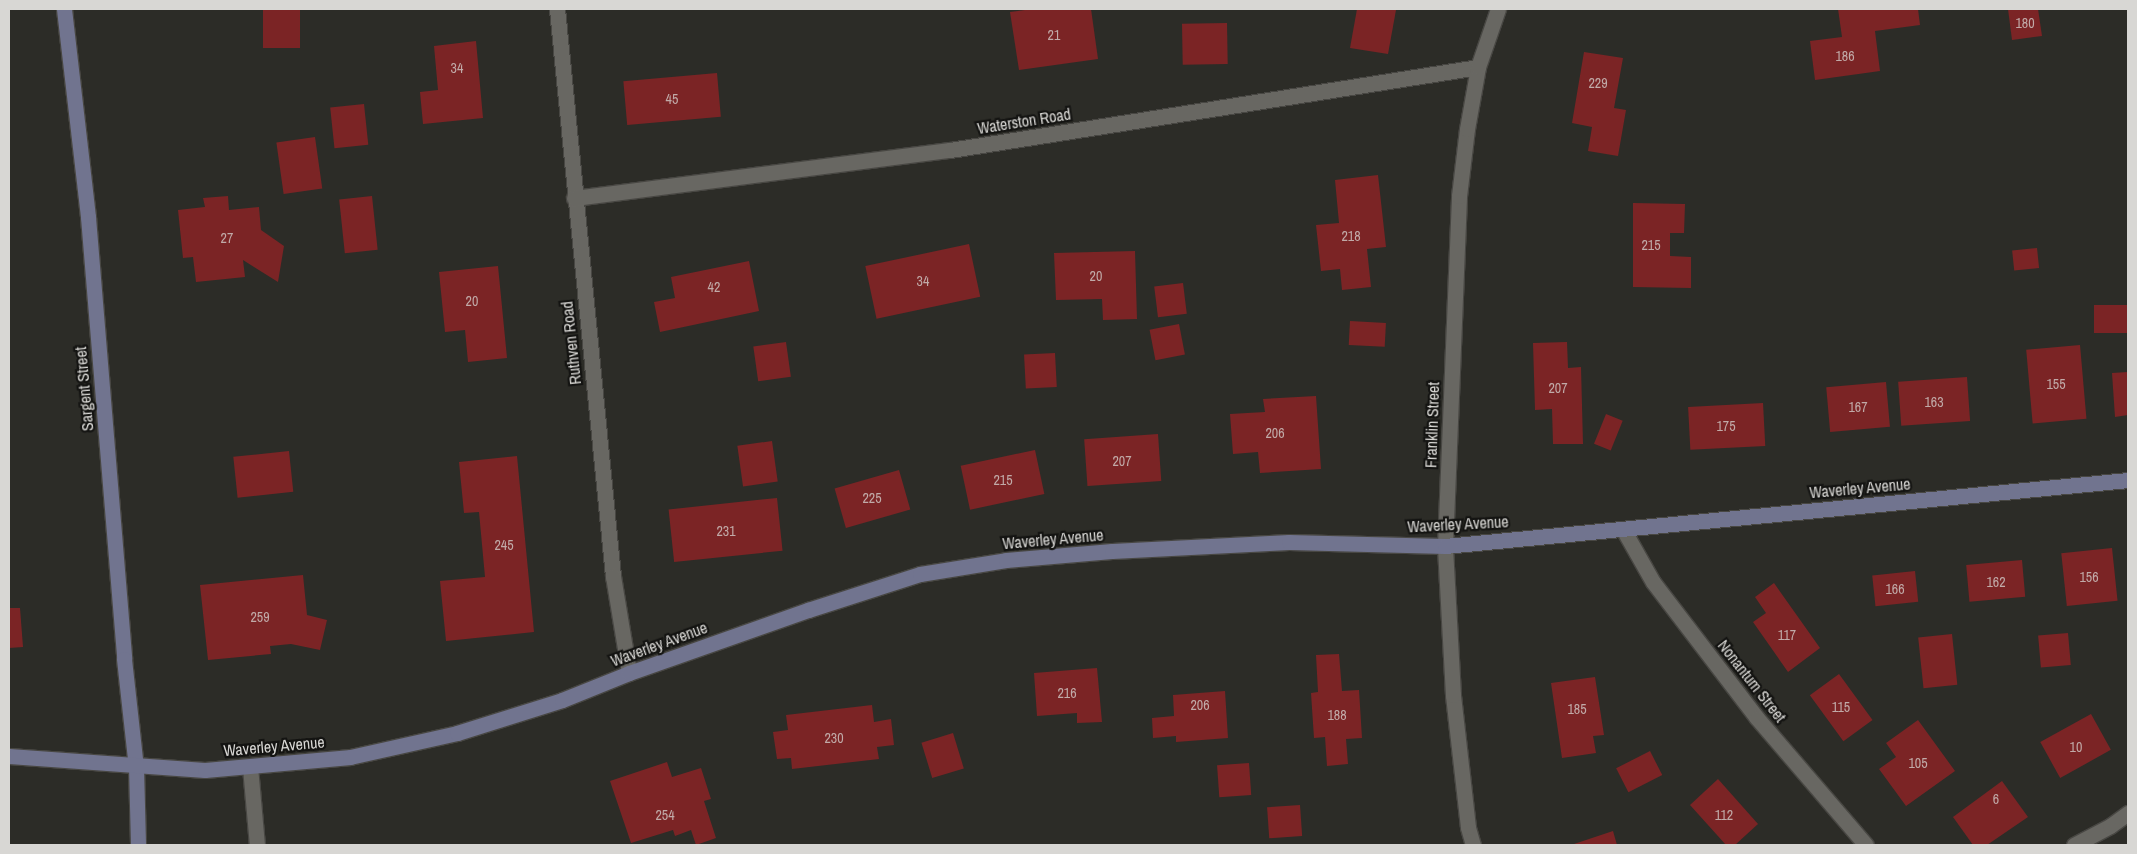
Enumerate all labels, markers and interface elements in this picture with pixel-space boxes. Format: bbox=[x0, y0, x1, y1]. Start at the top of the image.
house number: 180 bbox=[2015, 15, 2035, 31]
house number: 21 bbox=[1048, 27, 1060, 43]
house number: 186 bbox=[1835, 48, 1855, 64]
house number: 34 bbox=[451, 60, 463, 76]
house number: 229 bbox=[1588, 75, 1608, 91]
house number: 45 bbox=[666, 91, 678, 107]
street label: Waterston Road bbox=[976, 104, 1072, 138]
house number: 218 bbox=[1341, 228, 1361, 244]
house number: 27 bbox=[221, 230, 233, 246]
house number: 215 bbox=[1641, 237, 1661, 253]
house number: 20 bbox=[1090, 268, 1102, 284]
house number: 34 bbox=[917, 273, 929, 289]
house number: 42 bbox=[708, 279, 720, 295]
house number: 20 bbox=[466, 293, 478, 309]
street label: Ruthven Road bbox=[557, 300, 585, 386]
street label: Sargent Street bbox=[71, 346, 97, 432]
house number: 155 bbox=[2046, 376, 2066, 392]
house number: 207 bbox=[1548, 380, 1568, 396]
street label: Franklin Street bbox=[1421, 382, 1443, 468]
house number: 163 bbox=[1924, 394, 1944, 410]
house number: 167 bbox=[1848, 399, 1868, 415]
house number: 175 bbox=[1716, 418, 1736, 434]
house number: 206 bbox=[1265, 425, 1285, 441]
house number: 207 bbox=[1112, 453, 1132, 469]
house number: 215 bbox=[993, 472, 1013, 488]
street label: Waverley Avenue bbox=[1808, 474, 1912, 502]
house number: 225 bbox=[862, 490, 882, 506]
street label: Waverley Avenue bbox=[1407, 512, 1509, 536]
house number: 231 bbox=[716, 523, 736, 539]
street label: Waverley Avenue bbox=[1001, 525, 1105, 553]
house number: 245 bbox=[494, 537, 514, 553]
house number: 156 bbox=[2079, 569, 2099, 585]
house number: 162 bbox=[1986, 574, 2006, 590]
house number: 166 bbox=[1885, 581, 1905, 597]
house number: 259 bbox=[250, 609, 270, 625]
street label: Waverley Avenue bbox=[608, 618, 710, 670]
house number: 117 bbox=[1778, 627, 1796, 643]
street label: Nonantum Street bbox=[1714, 636, 1790, 726]
house number: 216 bbox=[1057, 685, 1077, 701]
house number: 206 bbox=[1190, 697, 1210, 713]
house number: 115 bbox=[1832, 699, 1850, 715]
house number: 185 bbox=[1567, 701, 1587, 717]
house number: 188 bbox=[1327, 707, 1347, 723]
house number: 230 bbox=[824, 730, 844, 746]
street label: Waverley Avenue bbox=[222, 732, 326, 760]
house number: 10 bbox=[2070, 739, 2082, 755]
house number: 105 bbox=[1908, 755, 1928, 771]
house number: 6 bbox=[1993, 791, 1999, 807]
house number: 254 bbox=[655, 807, 675, 823]
house number: 112 bbox=[1715, 807, 1733, 823]

